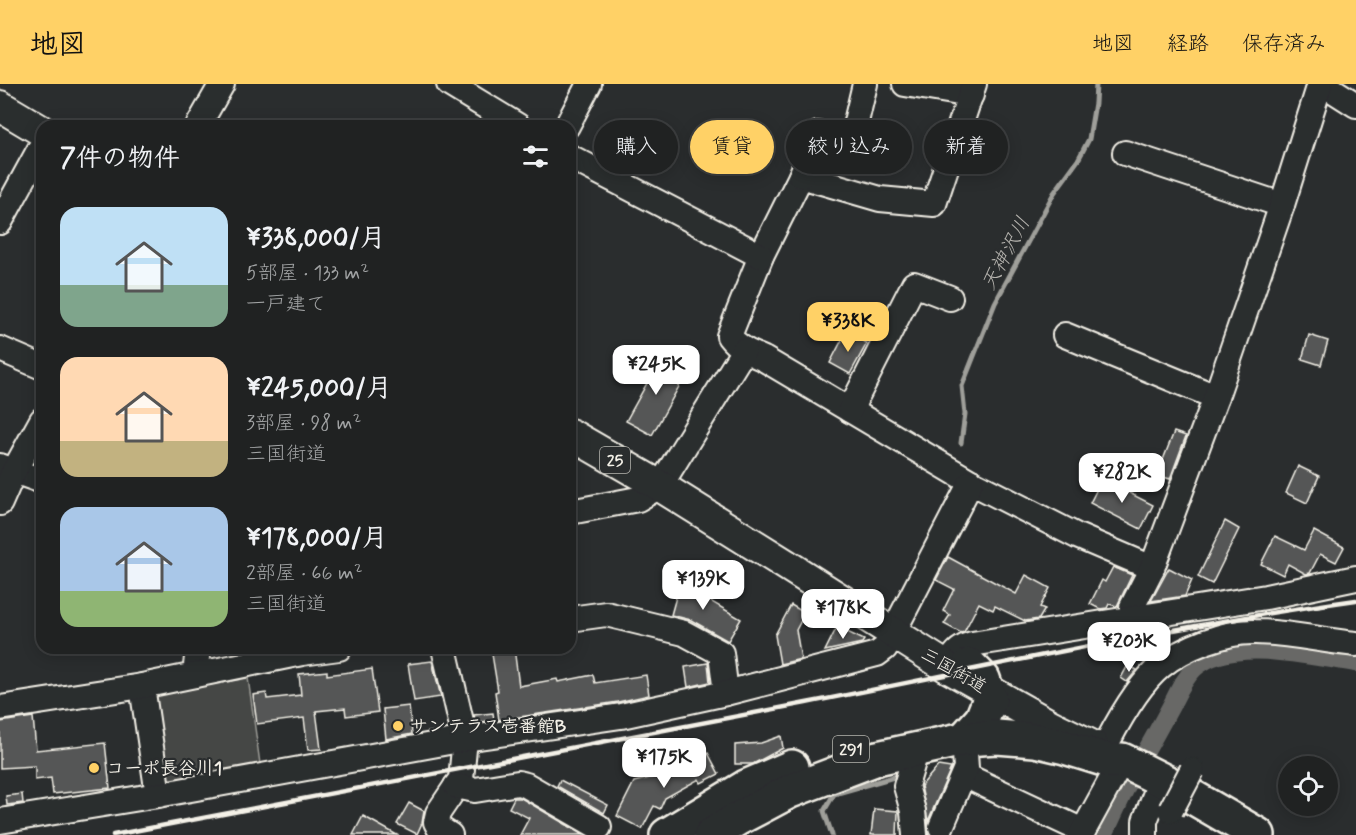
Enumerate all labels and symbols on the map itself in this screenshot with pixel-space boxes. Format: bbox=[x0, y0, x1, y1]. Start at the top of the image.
water label: 天神沢川 bbox=[976, 212, 1037, 295]
pin: ¥338K bbox=[806, 302, 890, 353]
pin: ¥245K bbox=[614, 345, 698, 396]
road number: 25 bbox=[600, 447, 630, 473]
pin: ¥282K bbox=[1080, 453, 1164, 504]
pin: ¥139K bbox=[661, 560, 745, 611]
pin: ¥178K bbox=[801, 589, 885, 640]
pin: ¥203K bbox=[1087, 622, 1171, 673]
street label: 三国街道 bbox=[916, 642, 991, 699]
place label: サンテラス壱番館B bbox=[410, 715, 567, 739]
marker: サンテラス壱番館B bbox=[391, 719, 405, 733]
road number: 291 bbox=[833, 736, 869, 762]
pin: ¥175K bbox=[622, 738, 706, 789]
place label: コーポ長谷川1 bbox=[106, 757, 222, 781]
marker: コーポ長谷川1 bbox=[87, 761, 101, 775]

